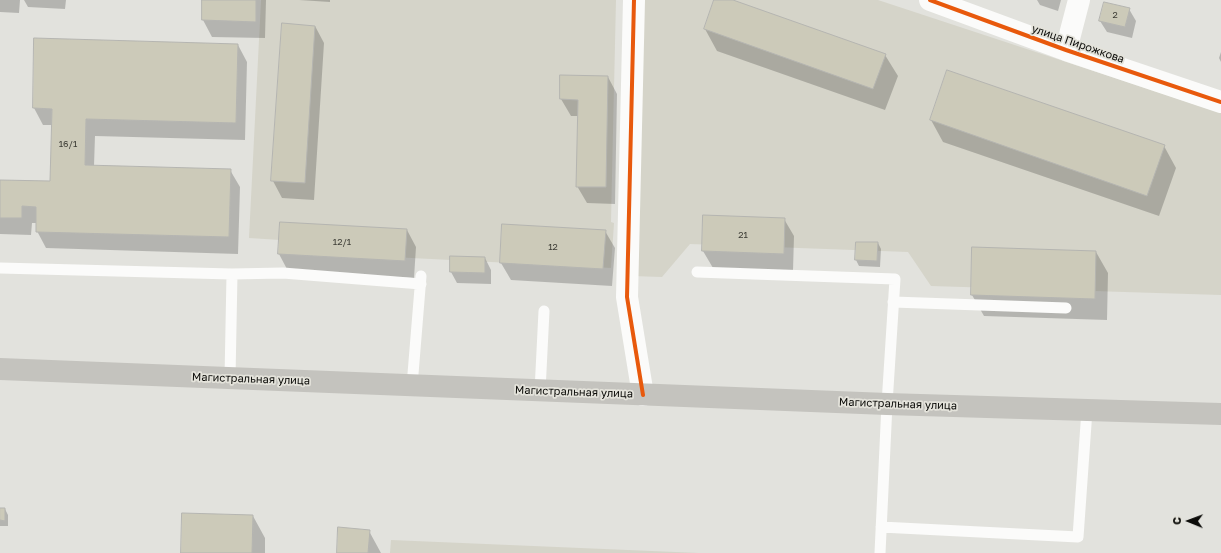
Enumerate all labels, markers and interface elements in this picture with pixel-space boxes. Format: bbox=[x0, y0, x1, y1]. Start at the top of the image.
house number: 2 bbox=[1112, 10, 1118, 20]
street label: улица Пирожкова bbox=[1030, 22, 1126, 66]
house number: 16/1 bbox=[59, 139, 77, 149]
house number: 21 bbox=[738, 230, 748, 240]
house number: 12/1 bbox=[333, 237, 351, 247]
house number: 12 bbox=[548, 242, 558, 252]
street label: Магистральная улица bbox=[192, 370, 310, 388]
street label: Магистральная улица bbox=[515, 383, 633, 401]
street label: Магистральная улица bbox=[839, 395, 957, 413]
north arrow bbox=[1169, 501, 1209, 541]
text: С bbox=[1170, 517, 1183, 525]

